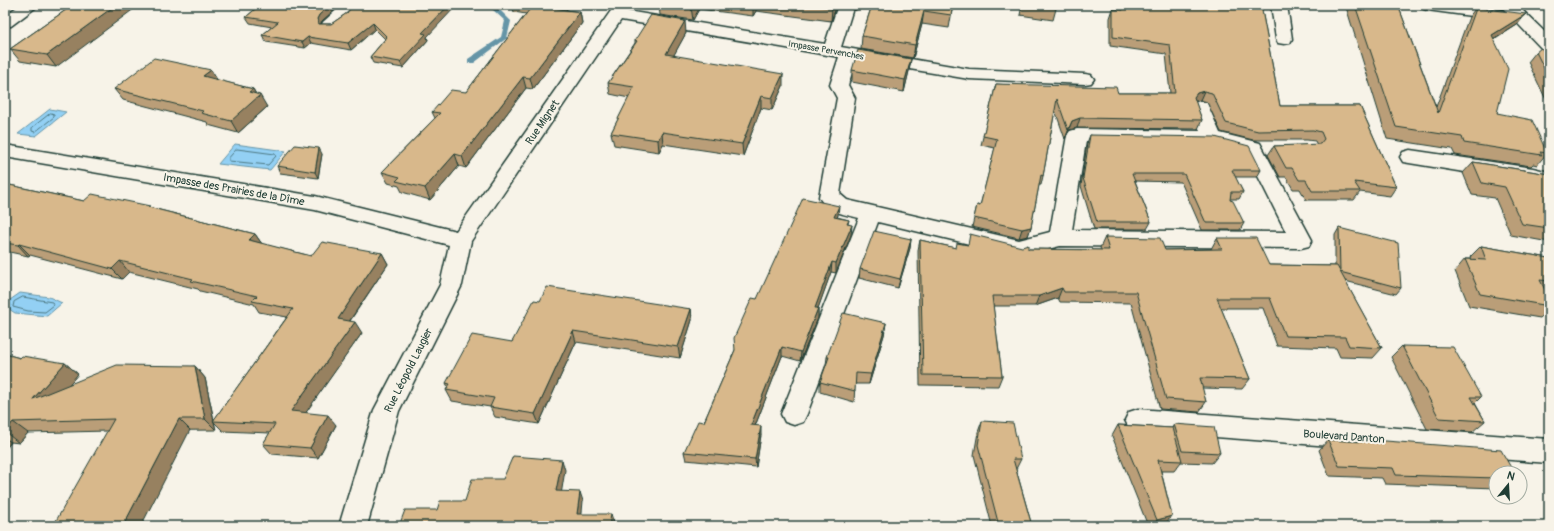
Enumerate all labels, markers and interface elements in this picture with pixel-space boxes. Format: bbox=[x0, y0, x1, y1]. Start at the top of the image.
street label: Impasse Pervenches bbox=[787, 38, 865, 63]
street label: Rue Mignet bbox=[523, 97, 562, 147]
street label: Impasse des Prairies de la Dîme bbox=[162, 171, 306, 208]
street label: Rue Léopold Laugier bbox=[382, 326, 435, 415]
street label: Boulevard Danton bbox=[1303, 427, 1385, 446]
north arrow bbox=[1488, 465, 1528, 505]
text: N bbox=[1505, 469, 1517, 483]

